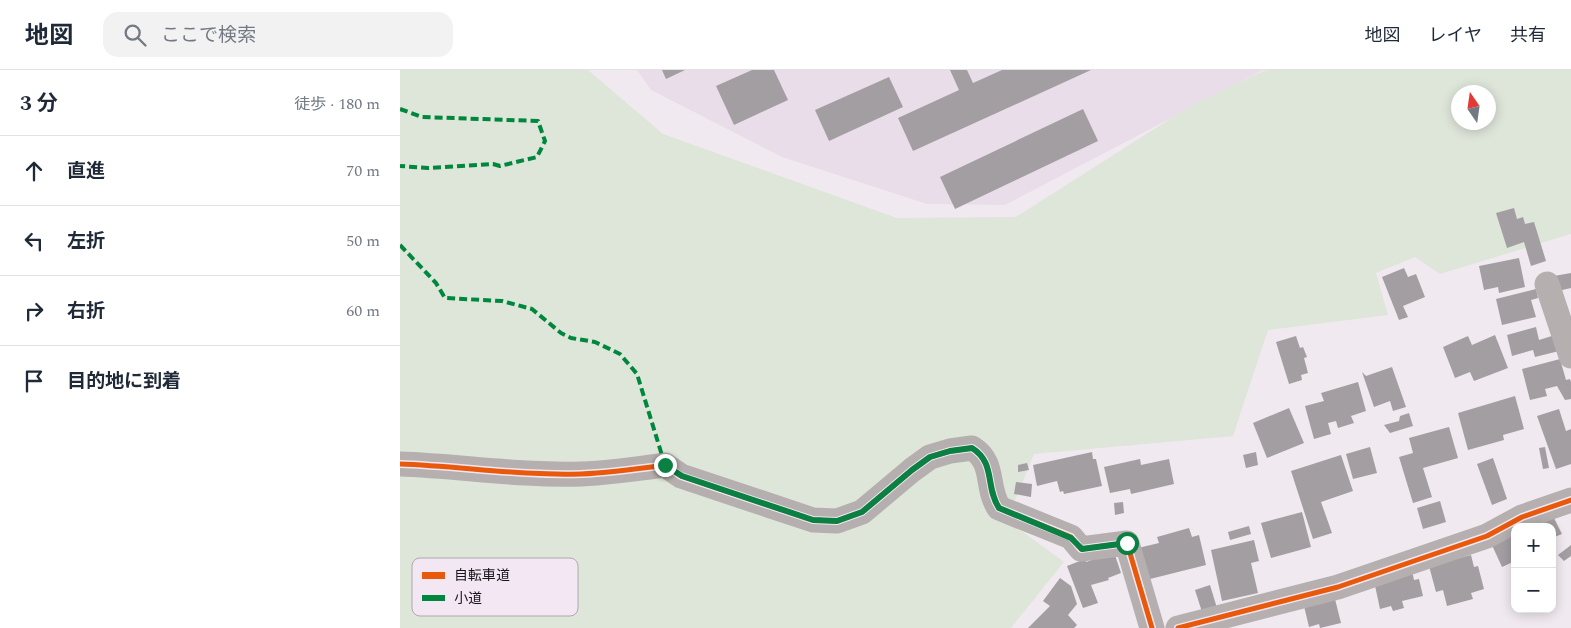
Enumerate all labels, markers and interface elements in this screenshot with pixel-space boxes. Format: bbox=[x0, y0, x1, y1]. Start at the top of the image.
search box bbox=[103, 12, 453, 57]
text: 地図 bbox=[25, 18, 73, 54]
icon: search bbox=[121, 21, 149, 49]
text: ここで検索 bbox=[161, 21, 256, 50]
text: 地図 bbox=[1365, 22, 1401, 49]
text: レイヤ bbox=[1429, 22, 1482, 49]
text: 共有 bbox=[1510, 22, 1546, 49]
north arrow bbox=[1451, 85, 1496, 130]
text: 3 分 bbox=[20, 88, 58, 120]
text: 徒歩 · 180 m bbox=[294, 92, 380, 116]
icon: ahead bbox=[20, 157, 48, 185]
text: 直進 bbox=[67, 157, 105, 186]
text: 70 m bbox=[346, 159, 380, 183]
icon: left bbox=[20, 227, 48, 255]
text: 左折 bbox=[67, 227, 105, 256]
text: 50 m bbox=[346, 229, 380, 253]
icon: right bbox=[20, 297, 48, 325]
text: 右折 bbox=[67, 297, 105, 326]
text: 60 m bbox=[346, 299, 380, 323]
icon: arrive bbox=[20, 367, 48, 395]
text: 目的地に到着 bbox=[67, 367, 181, 396]
route end bbox=[654, 454, 677, 477]
map controls bbox=[1511, 523, 1556, 613]
button: + bbox=[1511, 523, 1556, 568]
route start bbox=[1116, 532, 1139, 555]
legend bbox=[412, 558, 578, 616]
text: 自転車道 bbox=[454, 565, 510, 586]
button: − bbox=[1511, 568, 1556, 613]
text: 小道 bbox=[454, 588, 482, 609]

